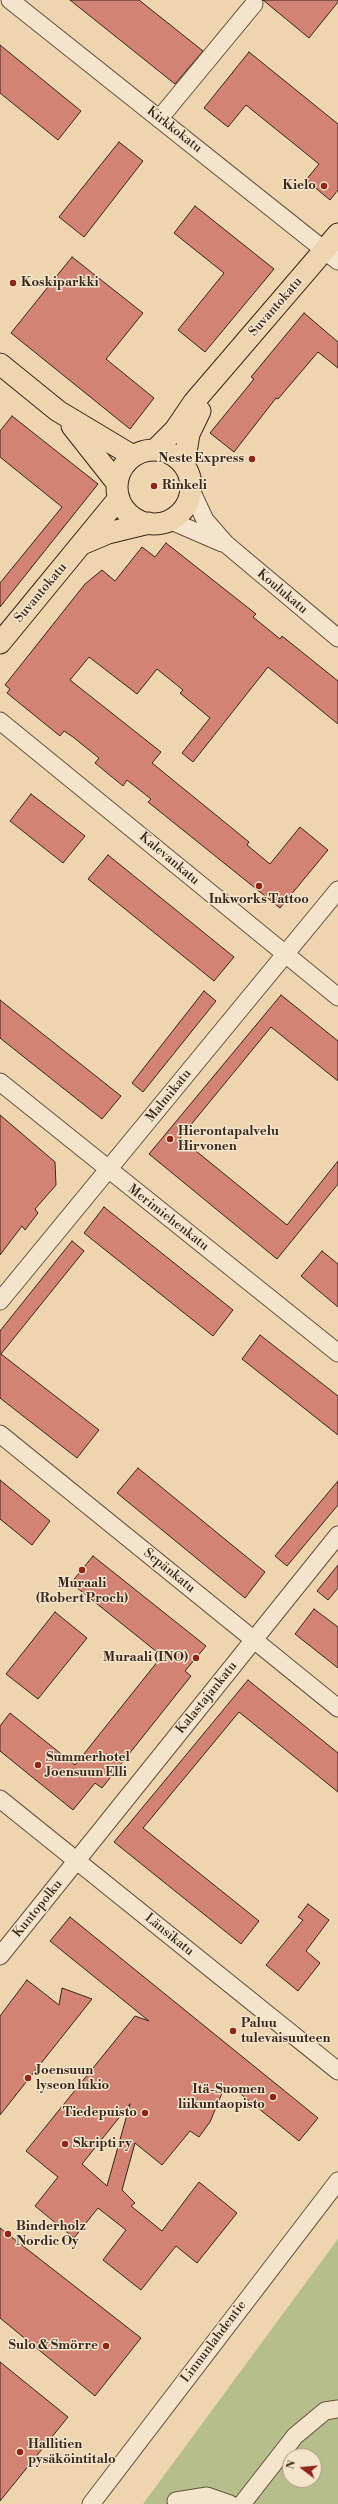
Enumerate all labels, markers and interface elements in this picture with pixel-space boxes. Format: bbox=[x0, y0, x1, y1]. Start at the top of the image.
street label: Kirkkokatu bbox=[143, 104, 205, 156]
place label: Kielo bbox=[282, 178, 316, 194]
marker: Kielo bbox=[319, 181, 329, 191]
street label: Suvantokatu bbox=[246, 274, 306, 340]
place label: Koskiparkki bbox=[21, 275, 99, 291]
marker: Koskiparkki bbox=[8, 278, 18, 288]
place label: Neste Express bbox=[158, 451, 244, 467]
marker: Neste Express bbox=[247, 454, 257, 464]
place label: Rinkeli bbox=[162, 478, 207, 494]
marker: Rinkeli bbox=[149, 481, 159, 491]
street label: Suvantokatu bbox=[12, 560, 70, 626]
street label: Koulukatu bbox=[254, 566, 310, 618]
street label: Kalevankatu bbox=[136, 829, 202, 889]
marker: Inkworks Tattoo bbox=[254, 881, 264, 891]
place label: Inkworks Tattoo bbox=[209, 892, 309, 908]
street label: Malmikatu bbox=[143, 1066, 195, 1126]
place label: Hierontapalvelu Hirvonen bbox=[178, 1124, 279, 1155]
marker: Hierontapalvelu Hirvonen bbox=[165, 1134, 175, 1144]
street label: Merimiehenkatu bbox=[124, 1182, 212, 1254]
street label: Sepänkatu bbox=[140, 1546, 198, 1596]
marker: Muraali (Robert Proch) bbox=[77, 1565, 87, 1575]
place label: Muraali (Robert Proch) bbox=[36, 1576, 128, 1607]
place label: Muraali (INO) bbox=[103, 1650, 188, 1666]
marker: Muraali (INO) bbox=[191, 1653, 201, 1663]
street label: Kalastajankatu bbox=[173, 1659, 241, 1737]
place label: Summerhotel Joensuun Elli bbox=[46, 1750, 130, 1781]
marker: Summerhotel Joensuun Elli bbox=[33, 1760, 43, 1770]
street label: Kuntopolku bbox=[10, 1877, 66, 1941]
street label: Länsikatu bbox=[141, 1910, 197, 1960]
place label: Paluu tulevaisuuteen bbox=[241, 2016, 331, 2047]
marker: Paluu tulevaisuuteen bbox=[228, 2026, 238, 2036]
place label: Joensuun lyseon lukio bbox=[36, 2063, 109, 2094]
marker: Joensuun lyseon lukio bbox=[23, 2073, 33, 2083]
place label: Itä-Suomen liikuntaopisto bbox=[178, 2082, 265, 2113]
marker: Itä-Suomen liikuntaopisto bbox=[268, 2092, 278, 2102]
place label: Tiedepuisto bbox=[63, 2105, 137, 2121]
marker: Tiedepuisto bbox=[140, 2108, 150, 2118]
place label: Skripti ry bbox=[73, 2136, 132, 2152]
marker: Skripti ry bbox=[60, 2139, 70, 2149]
place label: Binderholz Nordic Oy bbox=[16, 2219, 86, 2250]
marker: Binderholz Nordic Oy bbox=[3, 2229, 13, 2239]
street label: Linnunlahdentie bbox=[178, 2298, 250, 2386]
place label: Sulo & Smörre bbox=[9, 2338, 98, 2354]
marker: Sulo & Smörre bbox=[101, 2341, 111, 2351]
place label: Hallitien pysäköintitalo bbox=[28, 2437, 116, 2468]
marker: Hallitien pysäköintitalo bbox=[15, 2447, 25, 2457]
north arrow bbox=[282, 2448, 322, 2488]
text: N bbox=[283, 2459, 299, 2471]

